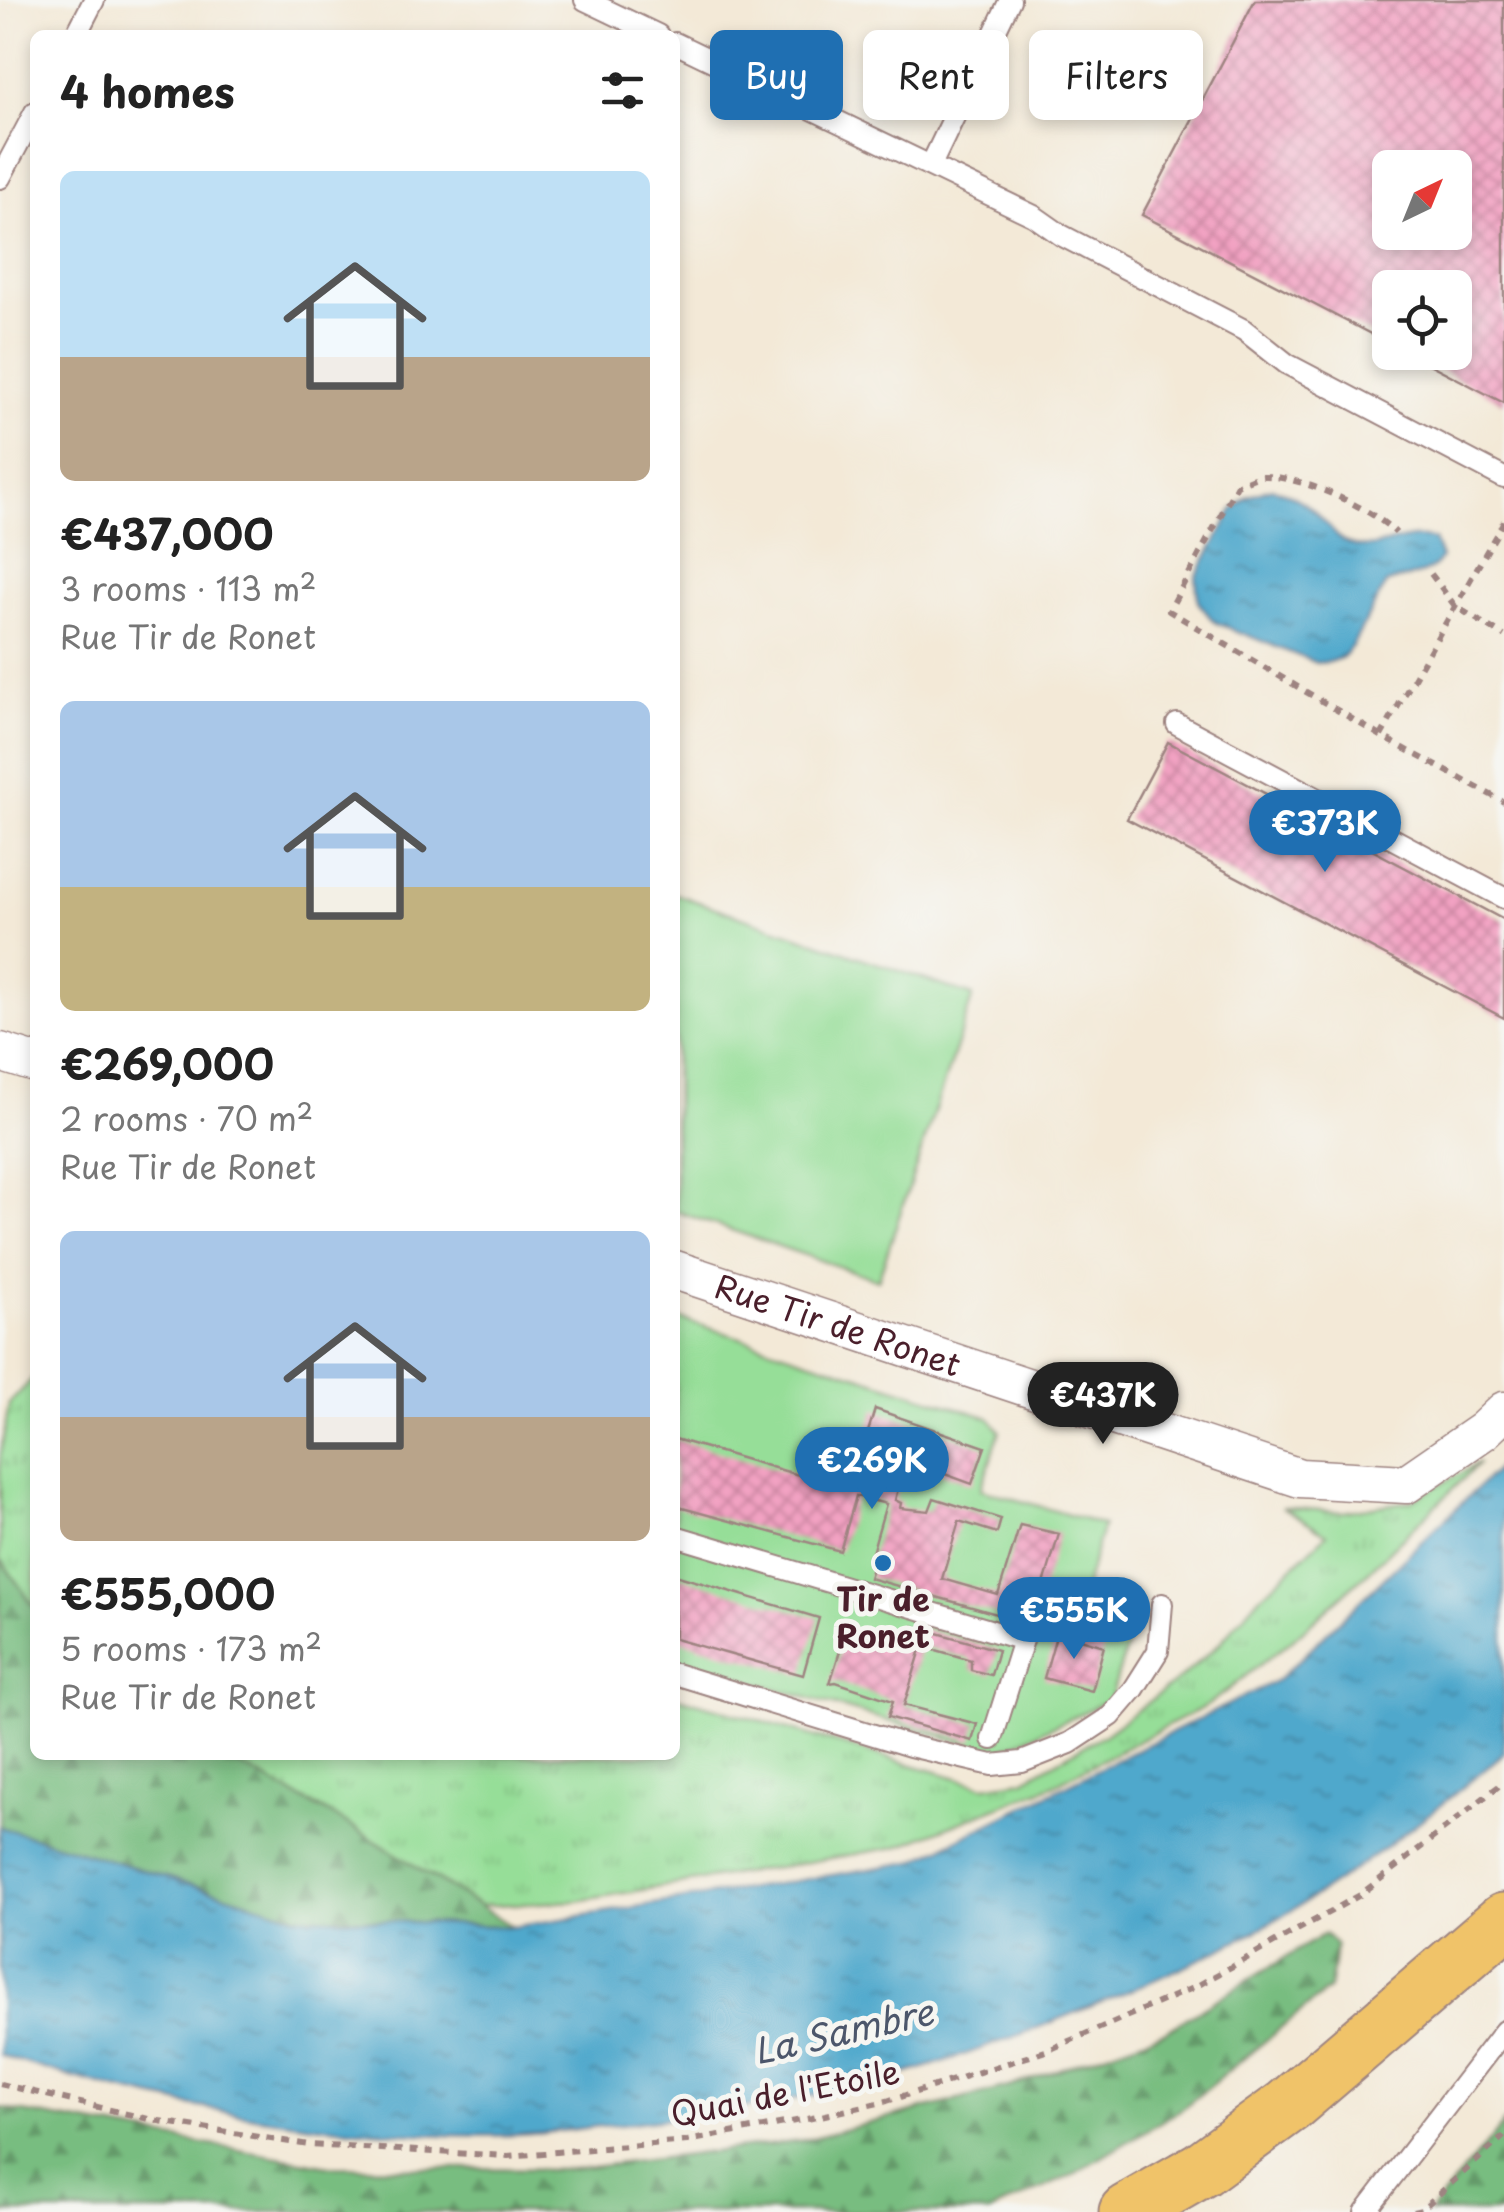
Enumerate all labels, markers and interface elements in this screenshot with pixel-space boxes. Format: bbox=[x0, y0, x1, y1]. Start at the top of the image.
chip: Buy bbox=[710, 30, 843, 120]
chip: Rent bbox=[863, 30, 1009, 120]
chip: Filters bbox=[1029, 30, 1203, 120]
text: 4 homes bbox=[60, 59, 235, 122]
icon: filters bbox=[595, 63, 650, 118]
north arrow bbox=[1372, 150, 1472, 250]
map controls bbox=[1372, 150, 1472, 370]
icon: home bbox=[265, 236, 445, 416]
button: locate bbox=[1372, 270, 1472, 370]
text: €437,000 bbox=[60, 501, 274, 564]
text: 3 rooms · 113 m² bbox=[60, 564, 317, 612]
text: Rue Tir de Ronet bbox=[60, 612, 316, 660]
icon: home bbox=[265, 766, 445, 946]
pin: €373K bbox=[1255, 790, 1395, 875]
text: €373K bbox=[1271, 798, 1379, 846]
text: €269,000 bbox=[60, 1031, 274, 1094]
text: 2 rooms · 70 m² bbox=[60, 1094, 313, 1142]
text: Rue Tir de Ronet bbox=[60, 1142, 316, 1190]
street label: Rue Tir de Ronet bbox=[709, 1261, 967, 1388]
icon: home bbox=[265, 1296, 445, 1476]
pin: €437K bbox=[1033, 1362, 1173, 1447]
text: €437K bbox=[1049, 1370, 1157, 1418]
pin: €269K bbox=[802, 1427, 942, 1512]
text: €269K bbox=[817, 1435, 927, 1483]
marker: Tir de Ronet bbox=[872, 1552, 894, 1574]
text: €555,000 bbox=[60, 1561, 275, 1624]
place label: Tir de Ronet bbox=[836, 1574, 930, 1659]
pin: €555K bbox=[1004, 1577, 1144, 1662]
text: €555K bbox=[1019, 1585, 1129, 1633]
text: 5 rooms · 173 m² bbox=[60, 1624, 322, 1672]
text: Rue Tir de Ronet bbox=[60, 1672, 316, 1720]
water label: La Sambre bbox=[748, 1983, 940, 2076]
street label: Quai de l'Etoile bbox=[666, 2046, 904, 2138]

